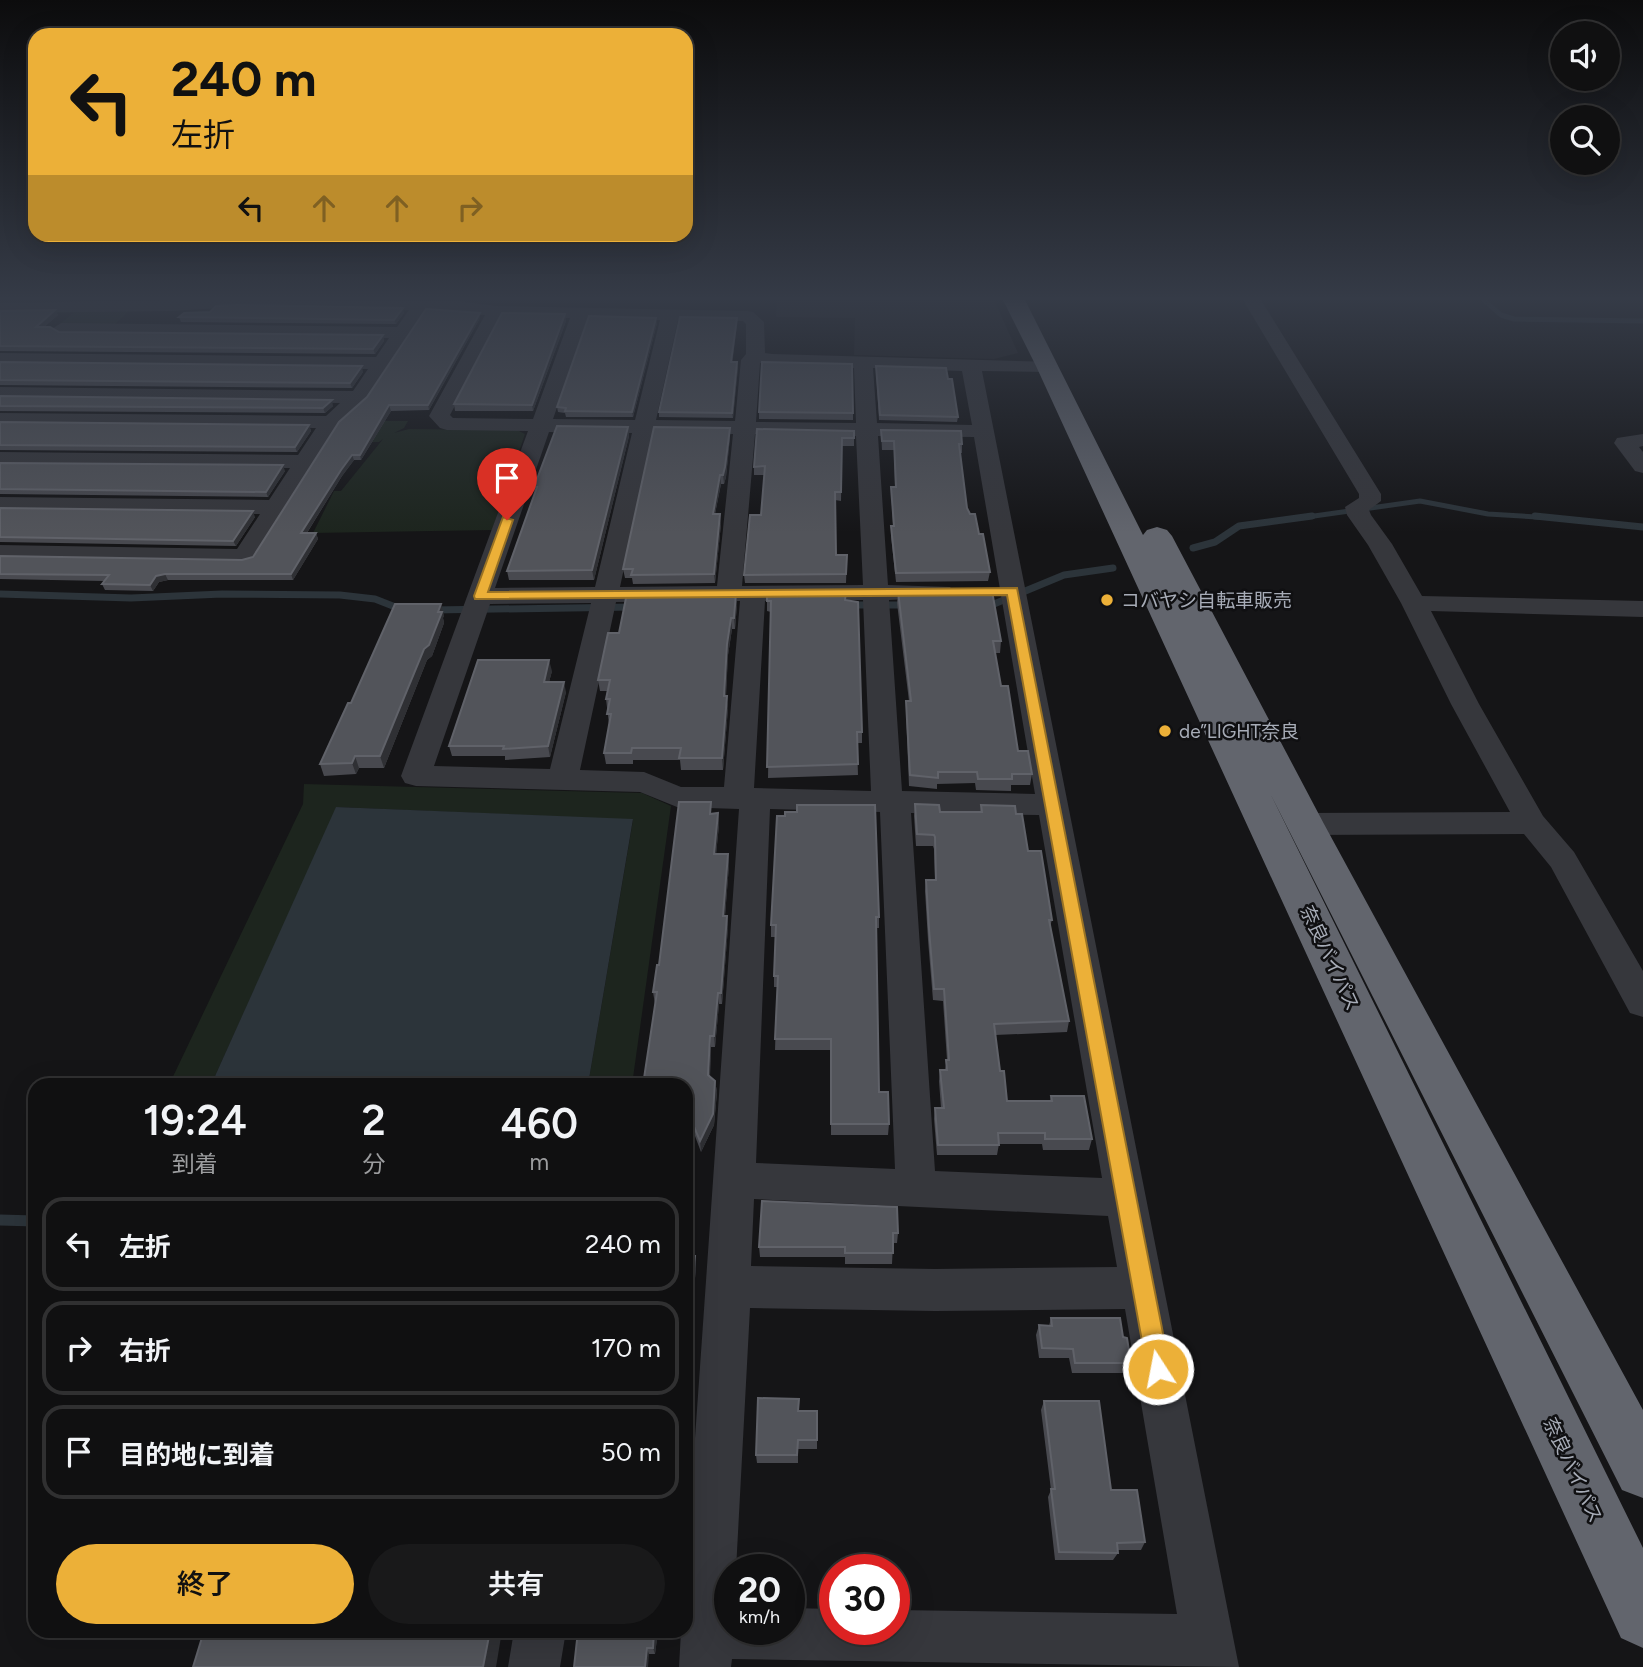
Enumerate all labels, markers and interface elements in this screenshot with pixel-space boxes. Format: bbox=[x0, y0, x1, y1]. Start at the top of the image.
map controls bbox=[1550, 21, 1620, 175]
button: sound bbox=[1550, 21, 1620, 91]
text: 240 m bbox=[171, 49, 317, 108]
icon: left bbox=[56, 56, 147, 147]
button: search bbox=[1550, 105, 1620, 175]
text: 左折 bbox=[171, 116, 235, 154]
icon: left bbox=[232, 189, 270, 227]
icon: ahead bbox=[305, 189, 343, 227]
icon: ahead bbox=[378, 189, 416, 227]
icon: right bbox=[451, 189, 489, 227]
pin bbox=[477, 448, 537, 520]
icon: arrive bbox=[488, 459, 526, 497]
place label: コバヤシ自転車販売 bbox=[1121, 589, 1292, 612]
marker: コバヤシ自転車販売 bbox=[1099, 592, 1115, 608]
place label: de”LIGHT奈良 bbox=[1179, 720, 1299, 743]
marker: de”LIGHT奈良 bbox=[1157, 723, 1173, 739]
street label: 奈良バイパス bbox=[1296, 902, 1364, 1014]
text: 19:24 bbox=[143, 1095, 247, 1146]
text: 2 bbox=[362, 1095, 386, 1146]
text: 460 bbox=[501, 1098, 578, 1149]
text: m bbox=[530, 1148, 549, 1176]
text: 到着 bbox=[172, 1150, 218, 1178]
text: 分 bbox=[362, 1150, 385, 1178]
icon: left bbox=[60, 1225, 98, 1263]
text: 240 m bbox=[585, 1228, 661, 1260]
text: 左折 bbox=[119, 1231, 171, 1263]
icon: right bbox=[60, 1329, 98, 1367]
text: 170 m bbox=[591, 1332, 661, 1364]
position arrow bbox=[1121, 1332, 1195, 1406]
text: 右折 bbox=[119, 1335, 171, 1367]
street label: 奈良バイパス bbox=[1539, 1414, 1607, 1526]
icon: arrive bbox=[60, 1433, 98, 1471]
text: 50 m bbox=[601, 1436, 661, 1468]
text: 目的地に到着 bbox=[119, 1439, 275, 1471]
button: 終了 bbox=[56, 1544, 354, 1624]
button: 共有 bbox=[368, 1544, 665, 1624]
speed limit sign: 30 bbox=[819, 1554, 910, 1645]
text: 20 bbox=[738, 1569, 781, 1611]
text: km/h bbox=[739, 1606, 780, 1628]

